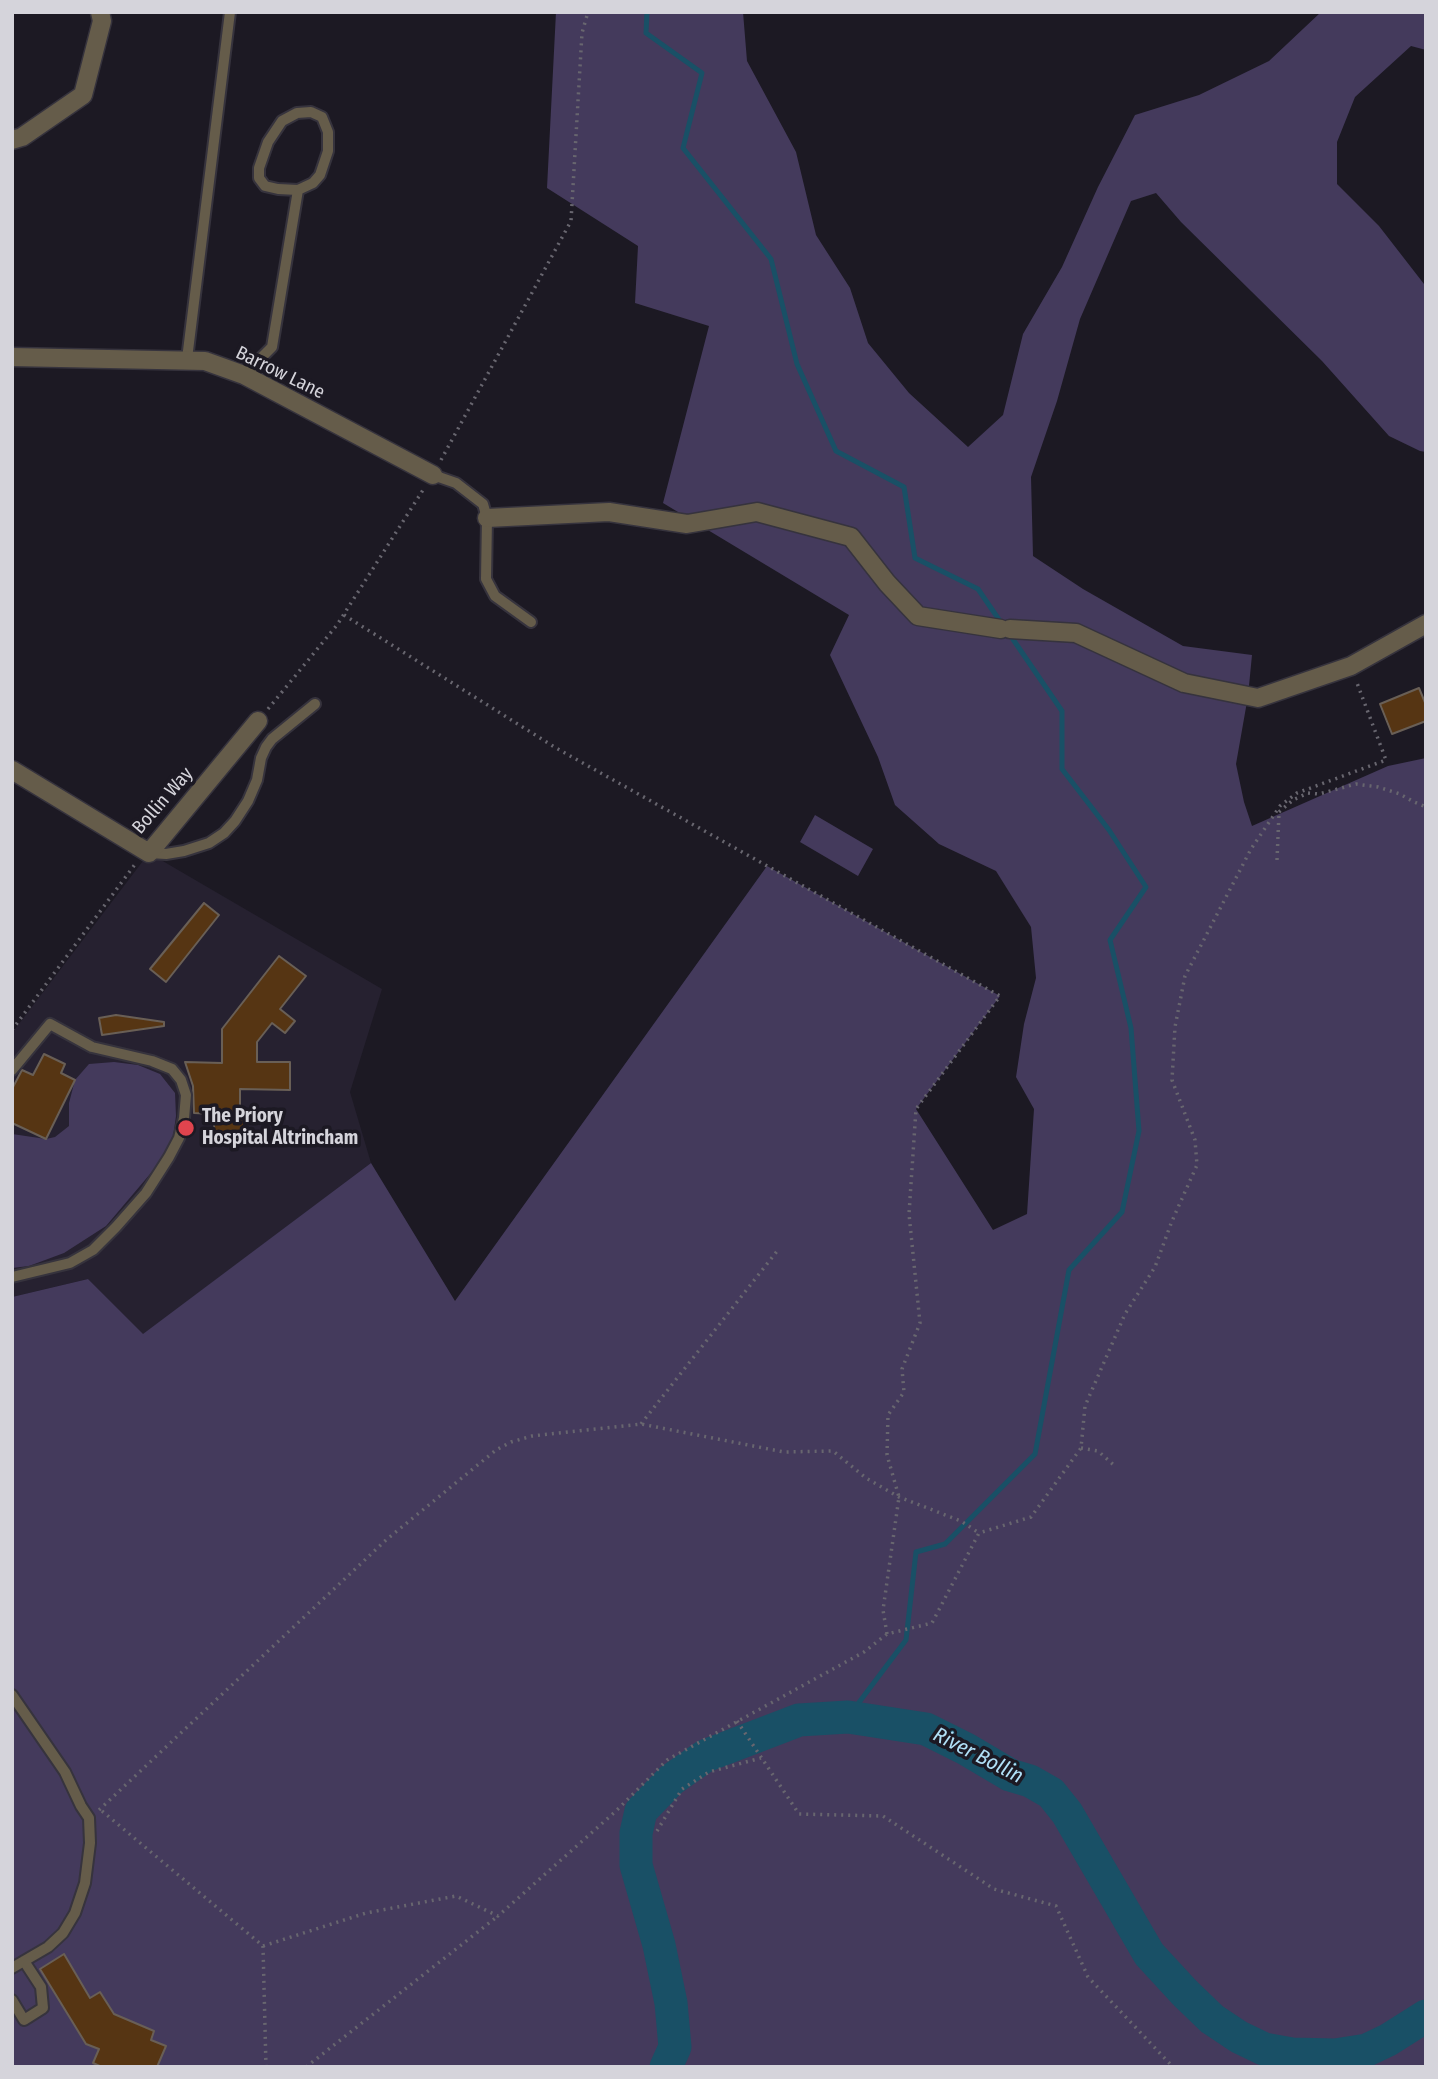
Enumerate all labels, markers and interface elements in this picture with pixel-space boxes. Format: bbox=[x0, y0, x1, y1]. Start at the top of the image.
street label: Barrow Lane bbox=[232, 342, 328, 404]
street label: Bollin Way bbox=[128, 763, 198, 839]
place label: The Priory Hospital Altrincham bbox=[202, 1106, 358, 1150]
marker: The Priory Hospital Altrincham bbox=[176, 1118, 196, 1138]
water label: River Bollin bbox=[929, 1723, 1027, 1789]

